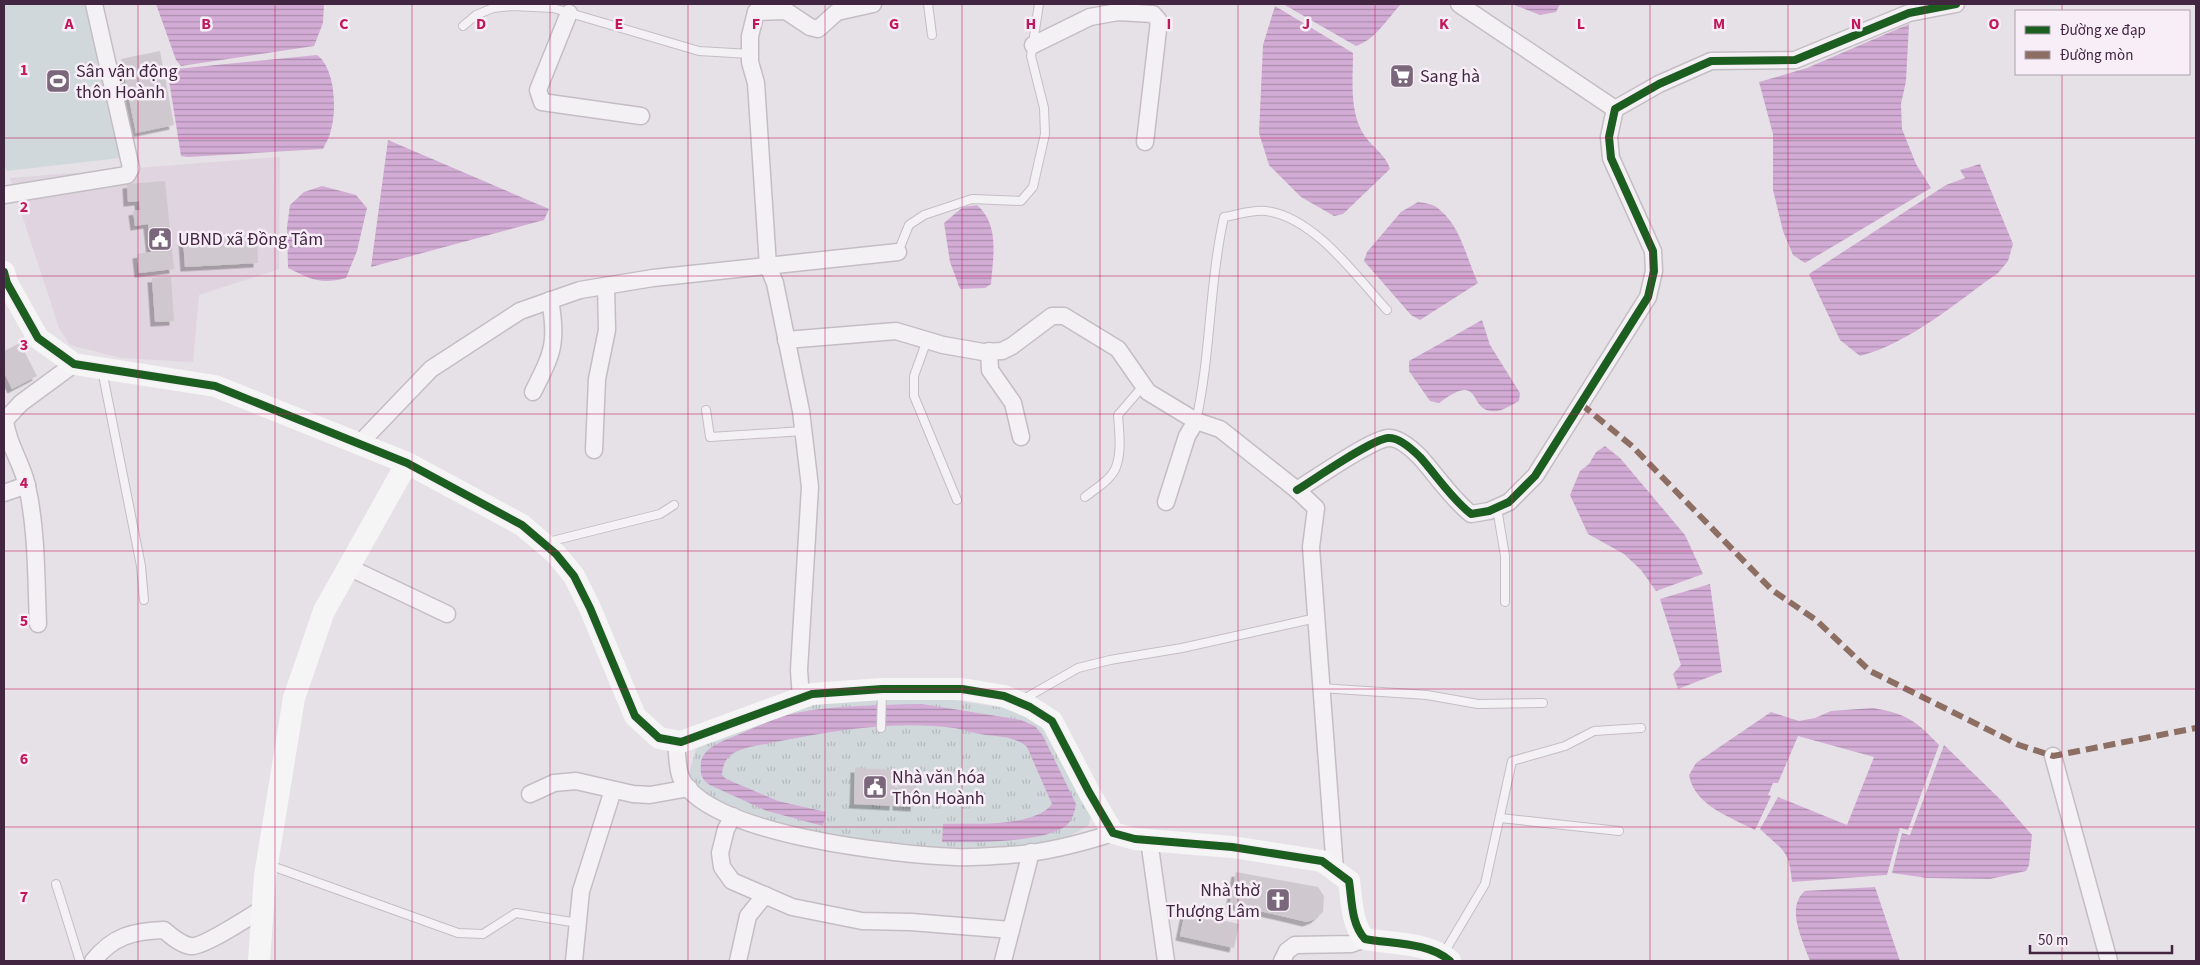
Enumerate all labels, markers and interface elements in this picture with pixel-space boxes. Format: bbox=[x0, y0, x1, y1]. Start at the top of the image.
legend bbox=[2015, 10, 2190, 75]
text: A bbox=[63, 13, 74, 35]
text: B bbox=[201, 13, 211, 35]
text: C bbox=[339, 13, 349, 35]
text: D bbox=[476, 13, 486, 35]
text: E bbox=[615, 13, 623, 35]
text: F bbox=[752, 13, 760, 35]
text: G bbox=[889, 13, 899, 35]
text: H bbox=[1026, 13, 1036, 35]
text: I bbox=[1167, 13, 1171, 35]
text: J bbox=[1302, 13, 1310, 35]
text: K bbox=[1439, 13, 1449, 35]
text: L bbox=[1577, 13, 1585, 35]
text: M bbox=[1713, 13, 1725, 35]
text: N bbox=[1851, 13, 1861, 35]
text: O bbox=[1989, 13, 2000, 35]
text: Đường xe đạp bbox=[2060, 20, 2146, 41]
text: Đường mòn bbox=[2060, 45, 2133, 66]
text: 1 bbox=[20, 59, 28, 81]
place label: Sân vận động thôn Hoành bbox=[76, 59, 177, 105]
supermarket icon: Sang hà bbox=[1389, 63, 1415, 89]
place label: Sang hà bbox=[1420, 64, 1480, 89]
sports icon: Sân vận động thôn Hoành bbox=[45, 68, 71, 94]
text: 2 bbox=[20, 196, 28, 218]
public building icon: UBND xã Đồng Tâm bbox=[147, 226, 173, 252]
place label: UBND xã Đồng Tâm bbox=[178, 227, 323, 252]
text: 3 bbox=[20, 334, 28, 356]
text: 4 bbox=[20, 472, 29, 494]
text: 5 bbox=[20, 610, 28, 632]
text: 6 bbox=[20, 748, 28, 770]
place label: Nhà văn hóa Thôn Hoành bbox=[892, 765, 985, 811]
public building icon: Nhà văn hóa Thôn Hoành bbox=[862, 774, 888, 800]
place label: Nhà thờ Thượng Lâm bbox=[1166, 878, 1260, 924]
text: 7 bbox=[20, 886, 28, 908]
church icon: Nhà thờ Thượng Lâm bbox=[1265, 887, 1291, 913]
scale bar bbox=[2030, 922, 2172, 954]
text: 50 m bbox=[2038, 930, 2068, 951]

